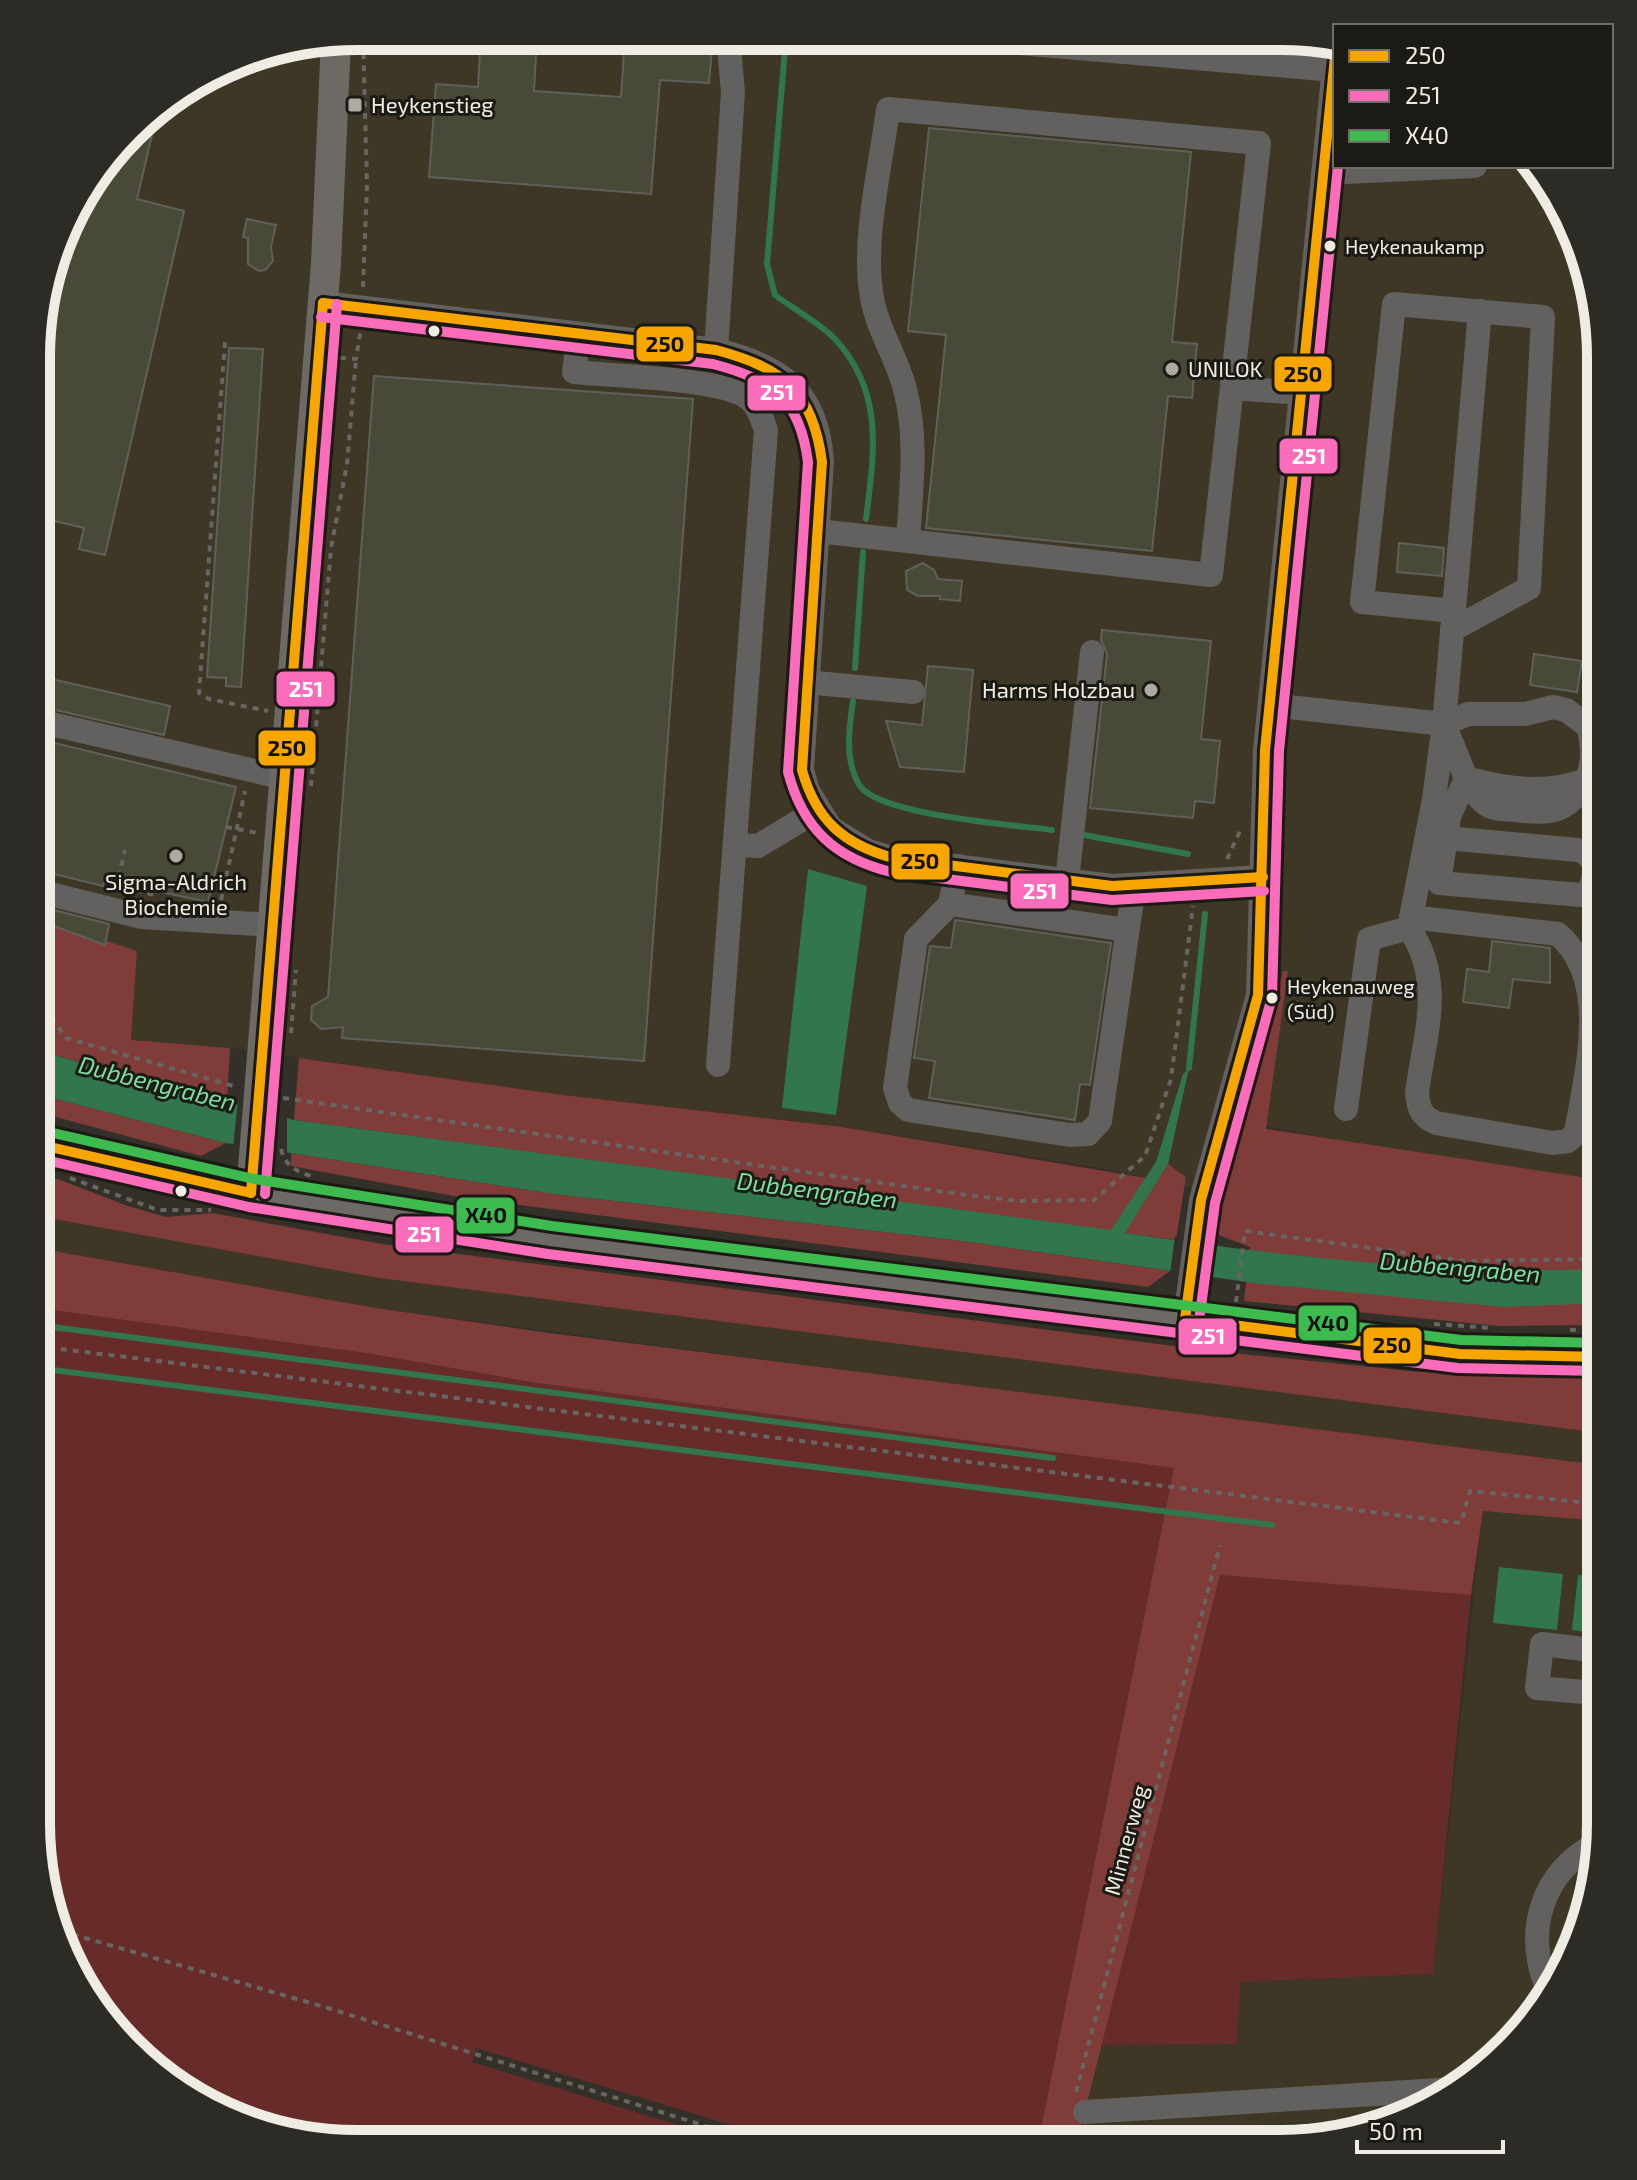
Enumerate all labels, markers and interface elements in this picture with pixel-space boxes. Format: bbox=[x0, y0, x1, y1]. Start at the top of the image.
legend bbox=[1333, 24, 1613, 168]
text: 250 bbox=[1405, 40, 1446, 69]
text: 251 bbox=[1405, 80, 1441, 109]
place label: Heykenstieg bbox=[371, 91, 494, 117]
marker: Heykenstieg bbox=[346, 96, 364, 114]
text: X40 bbox=[1405, 120, 1449, 149]
place label: Heykenaukamp bbox=[1345, 234, 1485, 258]
marker: Heykenaukamp bbox=[1322, 238, 1338, 254]
unlabelled marker bbox=[426, 323, 442, 339]
line badge: 250 bbox=[635, 325, 695, 363]
text: 250 bbox=[646, 330, 684, 356]
place label: UNILOK bbox=[1188, 355, 1263, 381]
line badge: 250 bbox=[1273, 355, 1333, 393]
marker: UNILOK bbox=[1163, 360, 1181, 378]
text: 250 bbox=[1284, 360, 1322, 386]
line badge: 251 bbox=[746, 374, 807, 412]
text: 251 bbox=[760, 378, 794, 404]
line badge: 251 bbox=[1278, 437, 1339, 475]
text: 251 bbox=[1292, 442, 1326, 468]
line badge: 251 bbox=[275, 670, 336, 708]
text: 251 bbox=[289, 675, 323, 701]
place label: Harms Holzbau bbox=[982, 676, 1135, 702]
marker: Harms Holzbau bbox=[1142, 681, 1160, 699]
line badge: 250 bbox=[257, 729, 317, 767]
text: 250 bbox=[268, 734, 306, 760]
line badge: 250 bbox=[890, 842, 951, 881]
marker: Sigma-Aldrich Biochemie bbox=[167, 847, 185, 865]
text: 250 bbox=[901, 847, 939, 873]
place label: Sigma-Aldrich Biochemie bbox=[105, 868, 247, 919]
line badge: 251 bbox=[1009, 872, 1070, 910]
text: 251 bbox=[1023, 877, 1057, 903]
place label: Heykenauweg (Süd) bbox=[1287, 974, 1415, 1023]
marker: Heykenauweg (Süd) bbox=[1264, 990, 1280, 1006]
water label: Dubbengraben bbox=[76, 1049, 239, 1116]
water label: Dubbengraben bbox=[735, 1165, 899, 1214]
unlabelled marker bbox=[173, 1183, 189, 1199]
line badge: X40 bbox=[455, 1196, 516, 1235]
text: X40 bbox=[465, 1201, 507, 1227]
line badge: 251 bbox=[394, 1215, 455, 1254]
text: 251 bbox=[407, 1220, 441, 1246]
water label: Dubbengraben bbox=[1379, 1245, 1542, 1288]
line badge: X40 bbox=[1297, 1304, 1358, 1342]
text: X40 bbox=[1307, 1309, 1349, 1335]
line badge: 251 bbox=[1177, 1317, 1238, 1356]
text: 251 bbox=[1191, 1322, 1225, 1348]
line badge: 250 bbox=[1362, 1326, 1423, 1365]
text: 250 bbox=[1373, 1331, 1411, 1357]
street label: Minnerweg bbox=[1098, 1782, 1152, 1898]
scale bar bbox=[1357, 2104, 1503, 2154]
text: 50 m bbox=[1369, 2116, 1423, 2145]

